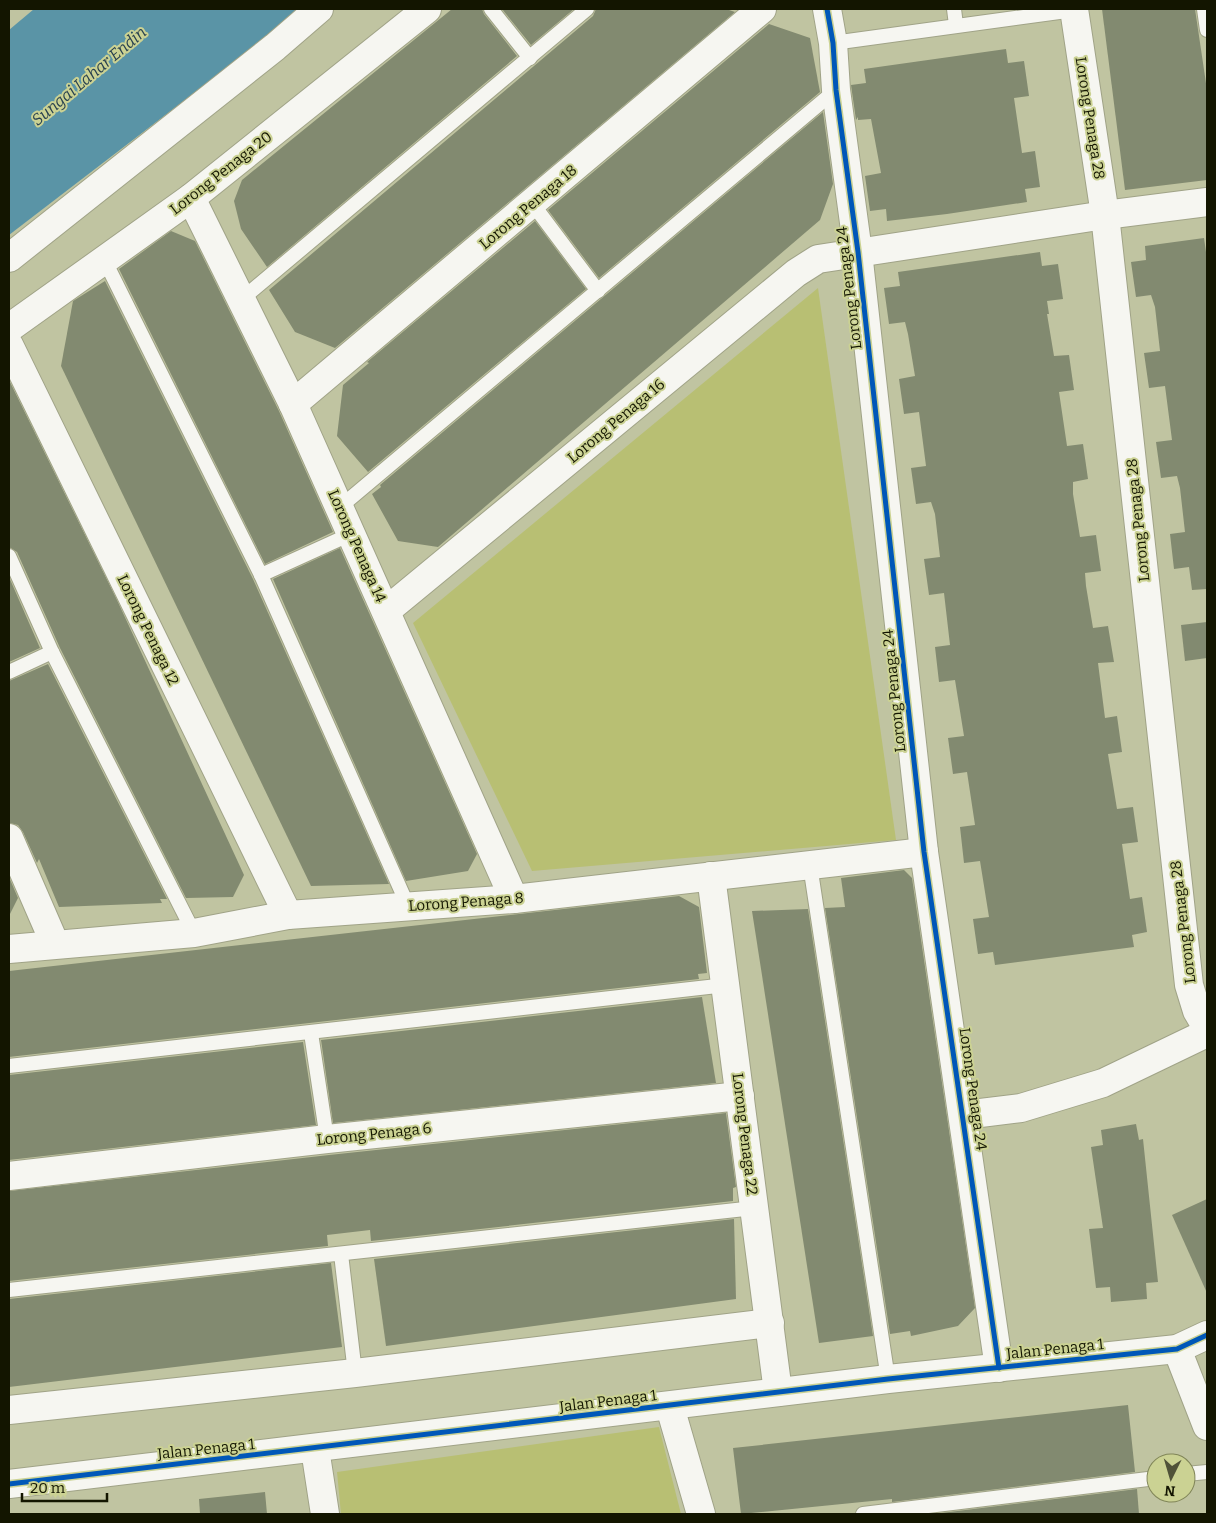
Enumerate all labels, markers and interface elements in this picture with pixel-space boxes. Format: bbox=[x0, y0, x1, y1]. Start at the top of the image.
water label: Sungai Lahar Endin bbox=[28, 23, 150, 129]
street label: Lorong Penaga 28 bbox=[1071, 56, 1109, 180]
street label: Lorong Penaga 20 bbox=[166, 128, 276, 218]
street label: Lorong Penaga 18 bbox=[476, 161, 580, 253]
street label: Lorong Penaga 24 bbox=[833, 225, 865, 350]
street label: Lorong Penaga 16 bbox=[564, 375, 668, 467]
street label: Lorong Penaga 28 bbox=[1123, 458, 1153, 582]
street label: Lorong Penaga 14 bbox=[324, 487, 390, 605]
street label: Lorong Penaga 12 bbox=[113, 572, 183, 688]
street label: Lorong Penaga 24 bbox=[879, 628, 909, 753]
street label: Lorong Penaga 28 bbox=[1167, 860, 1199, 984]
street label: Lorong Penaga 8 bbox=[408, 889, 524, 915]
street label: Lorong Penaga 24 bbox=[955, 1027, 991, 1152]
street label: Lorong Penaga 22 bbox=[729, 1072, 761, 1196]
street label: Lorong Penaga 6 bbox=[316, 1119, 432, 1149]
street label: Jalan Penaga 1 bbox=[1004, 1335, 1105, 1363]
street label: Jalan Penaga 1 bbox=[557, 1386, 658, 1416]
street label: Jalan Penaga 1 bbox=[155, 1435, 256, 1463]
north arrow bbox=[1146, 1453, 1196, 1503]
scale bar bbox=[22, 1470, 108, 1502]
text: 20 m bbox=[30, 1479, 66, 1497]
text: N bbox=[1164, 1481, 1176, 1499]

